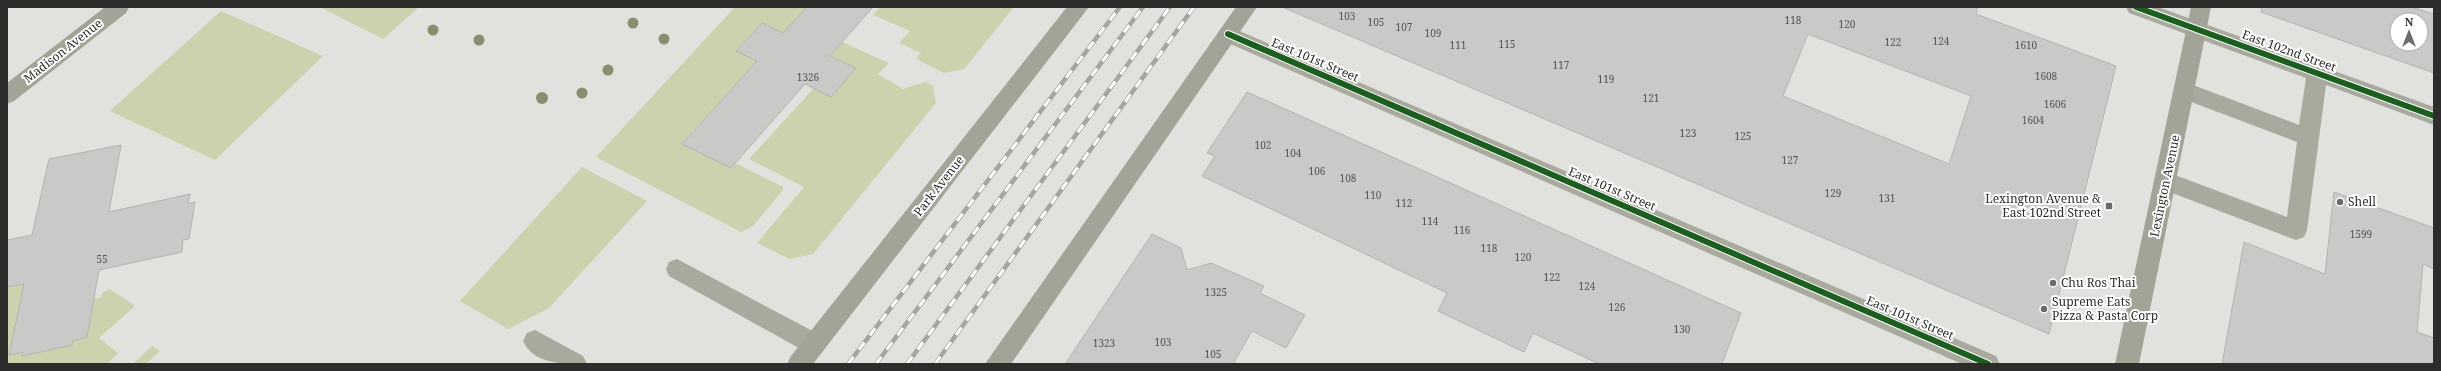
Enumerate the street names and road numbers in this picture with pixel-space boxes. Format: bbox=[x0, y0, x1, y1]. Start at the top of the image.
street label: Madison Avenue bbox=[20, 15, 105, 87]
street label: East 102nd Street bbox=[2240, 26, 2339, 75]
street label: East 101st Street bbox=[1269, 33, 1361, 86]
street label: Lexington Avenue bbox=[2145, 133, 2184, 238]
street label: Park Avenue bbox=[910, 152, 968, 220]
street label: East 101st Street bbox=[1566, 162, 1658, 215]
street label: East 101st Street bbox=[1864, 291, 1956, 344]

